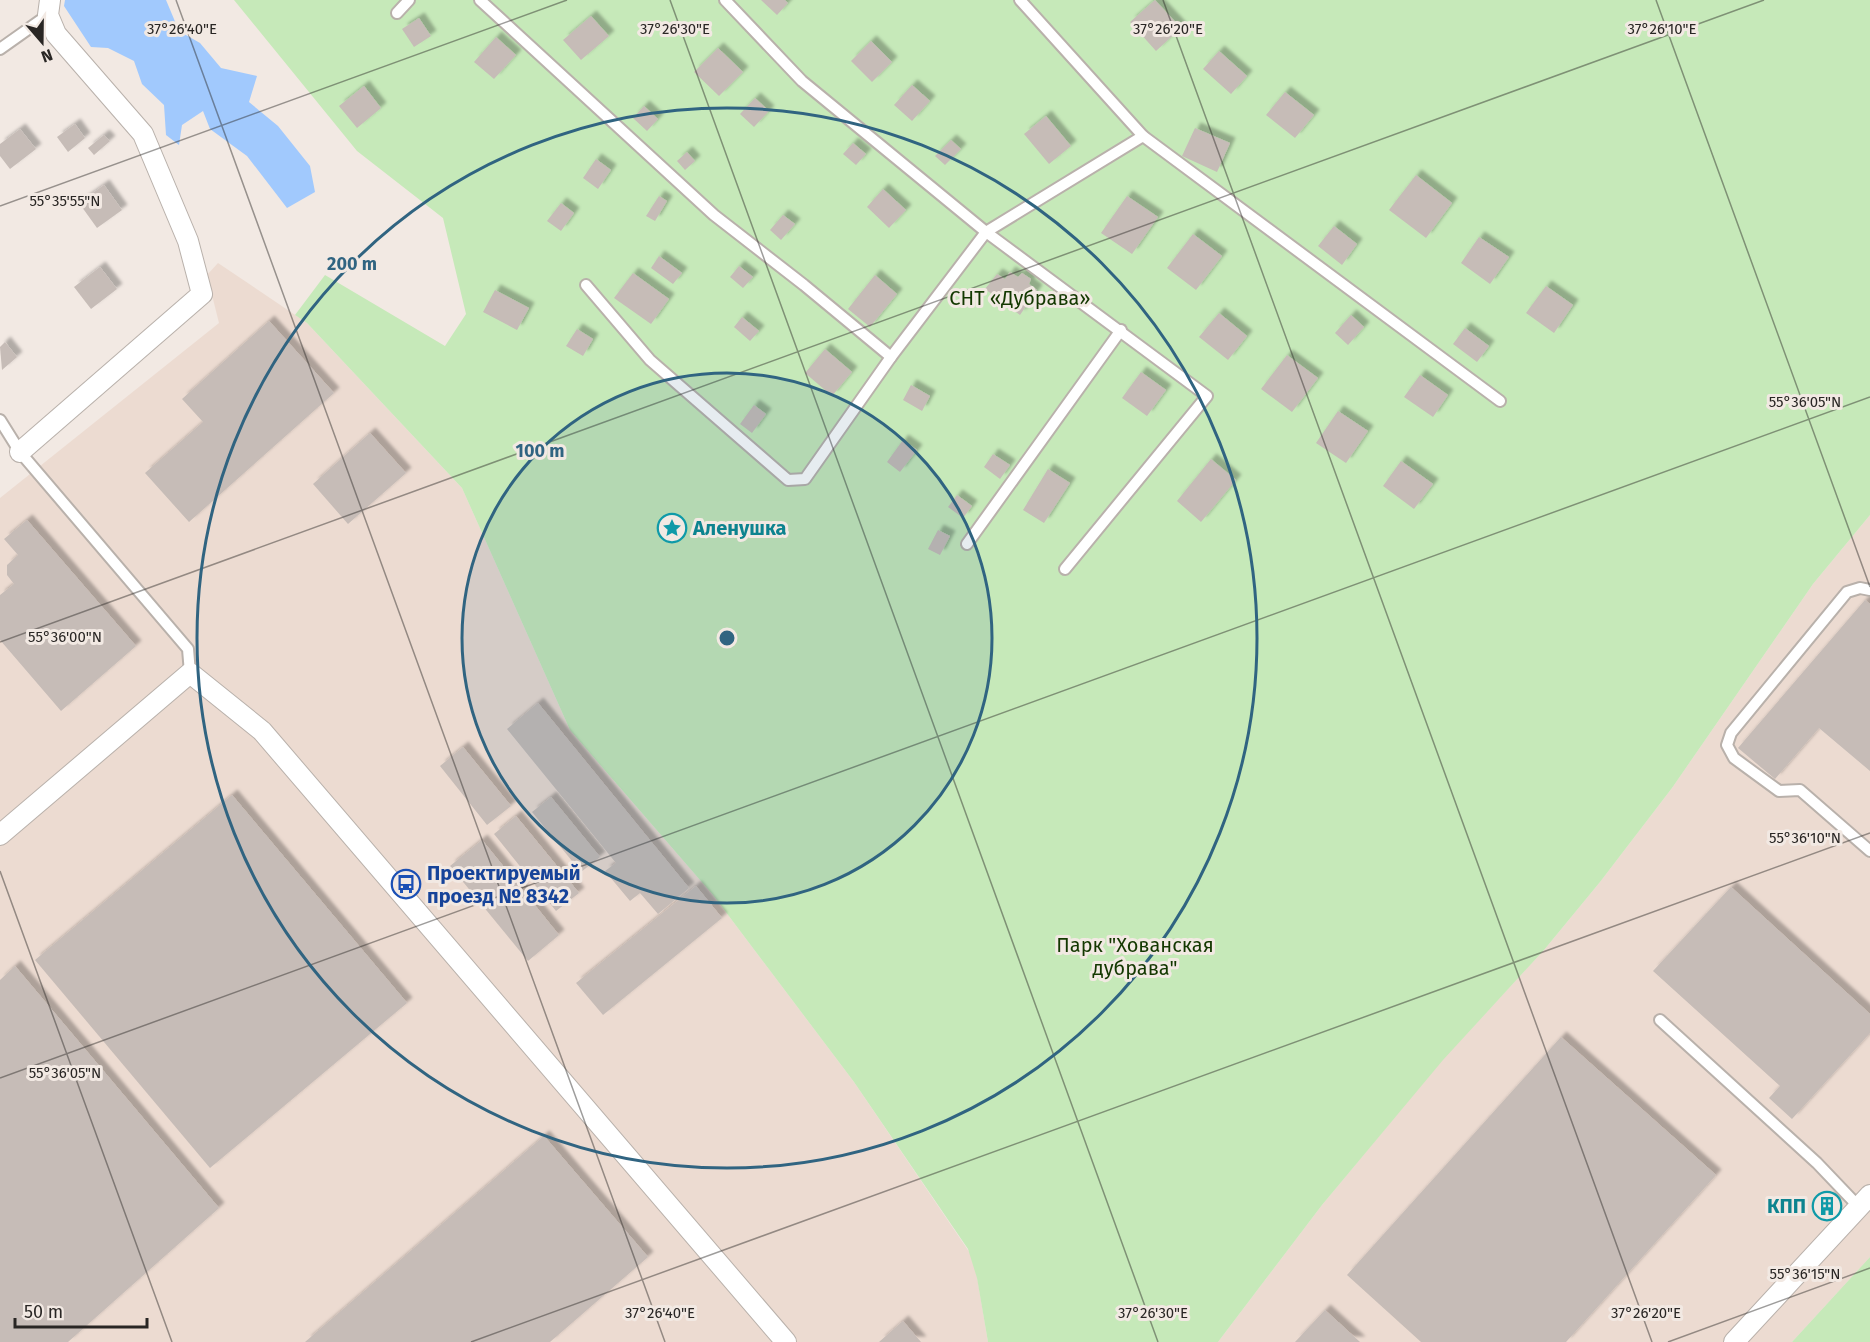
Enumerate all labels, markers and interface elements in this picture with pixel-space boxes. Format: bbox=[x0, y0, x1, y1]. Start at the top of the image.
north arrow bbox=[12, 12, 72, 72]
text: 37°26'40"E bbox=[147, 20, 217, 38]
text: 37°26'30"E bbox=[640, 20, 710, 38]
text: 37°26'20"E bbox=[1133, 20, 1203, 38]
text: 37°26'10"E bbox=[1627, 20, 1697, 38]
text: N bbox=[39, 45, 55, 66]
text: 55°35'55"N bbox=[29, 192, 101, 210]
text: 200 m bbox=[327, 253, 377, 275]
park label: СНТ «Дубрава» bbox=[949, 286, 1091, 310]
text: 55°36'05"N bbox=[1769, 393, 1841, 411]
text: 100 m bbox=[516, 440, 564, 462]
place icon: Аленушка bbox=[656, 512, 688, 544]
place label: Аленушка bbox=[692, 516, 787, 540]
text: 55°36'00"N bbox=[28, 628, 102, 646]
centre of rings bbox=[717, 628, 737, 648]
text: 55°36'10"N bbox=[1769, 829, 1841, 847]
place label: Проектируемый проезд № 8342 bbox=[427, 861, 581, 908]
bus stop icon: Проектируемый проезд № 8342 bbox=[390, 868, 422, 900]
park label: Парк "Хованская дубрава" bbox=[1056, 933, 1214, 980]
text: 55°36'05"N bbox=[29, 1064, 101, 1082]
building icon: КПП bbox=[1811, 1190, 1843, 1222]
place label: КПП bbox=[1767, 1194, 1806, 1218]
text: 55°36'15"N bbox=[1770, 1265, 1840, 1283]
scale bar bbox=[15, 1291, 147, 1329]
text: 50 m bbox=[24, 1301, 63, 1323]
text: 37°26'40"E bbox=[625, 1304, 695, 1322]
text: 37°26'30"E bbox=[1118, 1304, 1188, 1322]
text: 37°26'20"E bbox=[1611, 1304, 1681, 1322]

